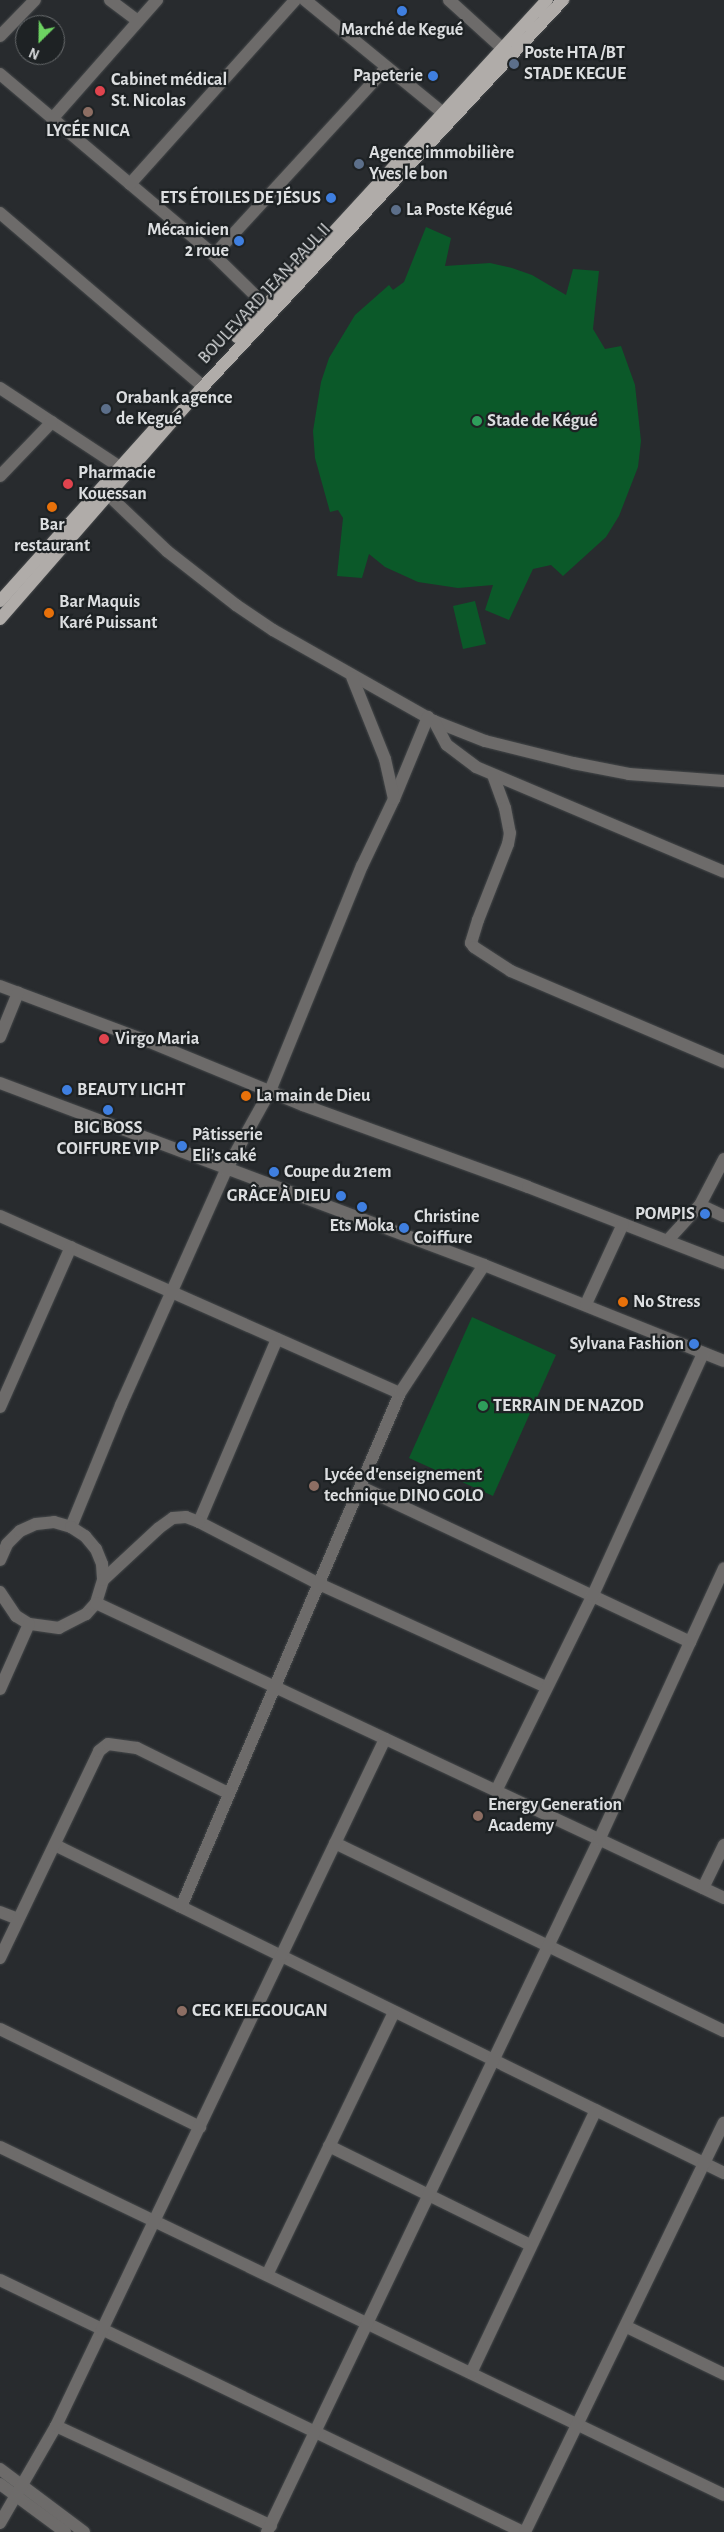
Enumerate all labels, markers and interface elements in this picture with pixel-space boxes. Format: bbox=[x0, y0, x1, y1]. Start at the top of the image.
marker: Marché de Kegué bbox=[396, 5, 408, 17]
north arrow bbox=[15, 15, 65, 65]
place label: Marché de Kegué bbox=[341, 19, 463, 41]
place label: Poste HTA /BT STADE KEGUE bbox=[524, 43, 626, 86]
text: N bbox=[27, 45, 42, 61]
marker: Poste HTA /BT STADE KEGUE bbox=[508, 58, 520, 70]
place label: Papeterie bbox=[353, 65, 423, 87]
place label: Cabinet médical St. Nicolas bbox=[111, 70, 227, 112]
marker: Papeterie bbox=[427, 70, 439, 82]
marker: Cabinet médical St. Nicolas bbox=[93, 84, 107, 98]
marker: LYCÉE NICA bbox=[82, 106, 94, 118]
place label: LYCÉE NICA bbox=[46, 120, 130, 142]
place label: Agence immobilière Yves le bon bbox=[369, 143, 514, 186]
marker: Agence immobilière Yves le bon bbox=[353, 158, 365, 170]
place label: ETS ÉTOILES DE JÉSUS bbox=[160, 187, 321, 209]
marker: ETS ÉTOILES DE JÉSUS bbox=[325, 192, 337, 204]
place label: La Poste Kégué bbox=[406, 199, 513, 221]
marker: La Poste Kégué bbox=[390, 204, 402, 216]
street label: BOULEVARD JEAN-PAUL II bbox=[194, 219, 336, 369]
place label: Mécanicien 2 roue bbox=[147, 220, 229, 262]
marker: Mécanicien 2 roue bbox=[233, 235, 245, 247]
place label: Orabank agence de Kegué bbox=[116, 388, 232, 430]
marker: Orabank agence de Kegué bbox=[100, 403, 112, 415]
place label: Stade de Kégué bbox=[487, 410, 597, 432]
marker: Stade de Kégué bbox=[471, 415, 483, 427]
place label: Pharmacie Kouessan bbox=[78, 463, 156, 506]
marker: Pharmacie Kouessan bbox=[62, 478, 74, 490]
marker: Bar restaurant bbox=[46, 501, 58, 513]
place label: Bar restaurant bbox=[14, 515, 90, 558]
place label: Bar Maquis Karé Puissant bbox=[59, 592, 157, 634]
marker: Bar Maquis Karé Puissant bbox=[43, 607, 55, 619]
place label: Virgo Maria bbox=[115, 1028, 199, 1050]
marker: Virgo Maria bbox=[97, 1032, 111, 1046]
place label: BEAUTY LIGHT bbox=[77, 1079, 185, 1101]
marker: BEAUTY LIGHT bbox=[61, 1084, 73, 1096]
place label: La main de Dieu bbox=[256, 1085, 370, 1107]
marker: La main de Dieu bbox=[240, 1090, 252, 1102]
marker: BIG BOSS COIFFURE VIP bbox=[102, 1104, 114, 1116]
place label: BIG BOSS COIFFURE VIP bbox=[57, 1118, 159, 1160]
place label: Pâtisserie Eli's caké bbox=[192, 1125, 263, 1168]
marker: Pâtisserie Eli's caké bbox=[176, 1140, 188, 1152]
place label: Coupe du 21em bbox=[284, 1161, 391, 1183]
marker: Coupe du 21em bbox=[268, 1166, 280, 1178]
place label: GRÂCE À DIEU bbox=[227, 1185, 331, 1207]
marker: GRÂCE À DIEU bbox=[335, 1190, 347, 1202]
marker: Ets Moka bbox=[356, 1201, 368, 1213]
place label: POMPIS bbox=[635, 1203, 695, 1225]
place label: Christine Coiffure bbox=[414, 1207, 480, 1250]
marker: POMPIS bbox=[699, 1208, 711, 1220]
place label: Ets Moka bbox=[330, 1215, 394, 1237]
marker: Christine Coiffure bbox=[398, 1222, 410, 1234]
place label: No Stress bbox=[633, 1291, 700, 1313]
marker: No Stress bbox=[617, 1296, 629, 1308]
place label: Sylvana Fashion bbox=[569, 1333, 684, 1355]
marker: Sylvana Fashion bbox=[688, 1338, 700, 1350]
place label: TERRAIN DE NAZOD bbox=[493, 1395, 644, 1417]
marker: TERRAIN DE NAZOD bbox=[477, 1400, 489, 1412]
place label: Lycée d'enseignement technique DINO GOLO bbox=[324, 1465, 484, 1508]
marker: Lycée d'enseignement technique DINO GOLO bbox=[308, 1480, 320, 1492]
place label: Energy Generation Academy bbox=[488, 1795, 622, 1838]
marker: Energy Generation Academy bbox=[472, 1810, 484, 1822]
place label: CEG KELEGOUGAN bbox=[192, 2000, 328, 2022]
marker: CEG KELEGOUGAN bbox=[176, 2005, 188, 2017]

